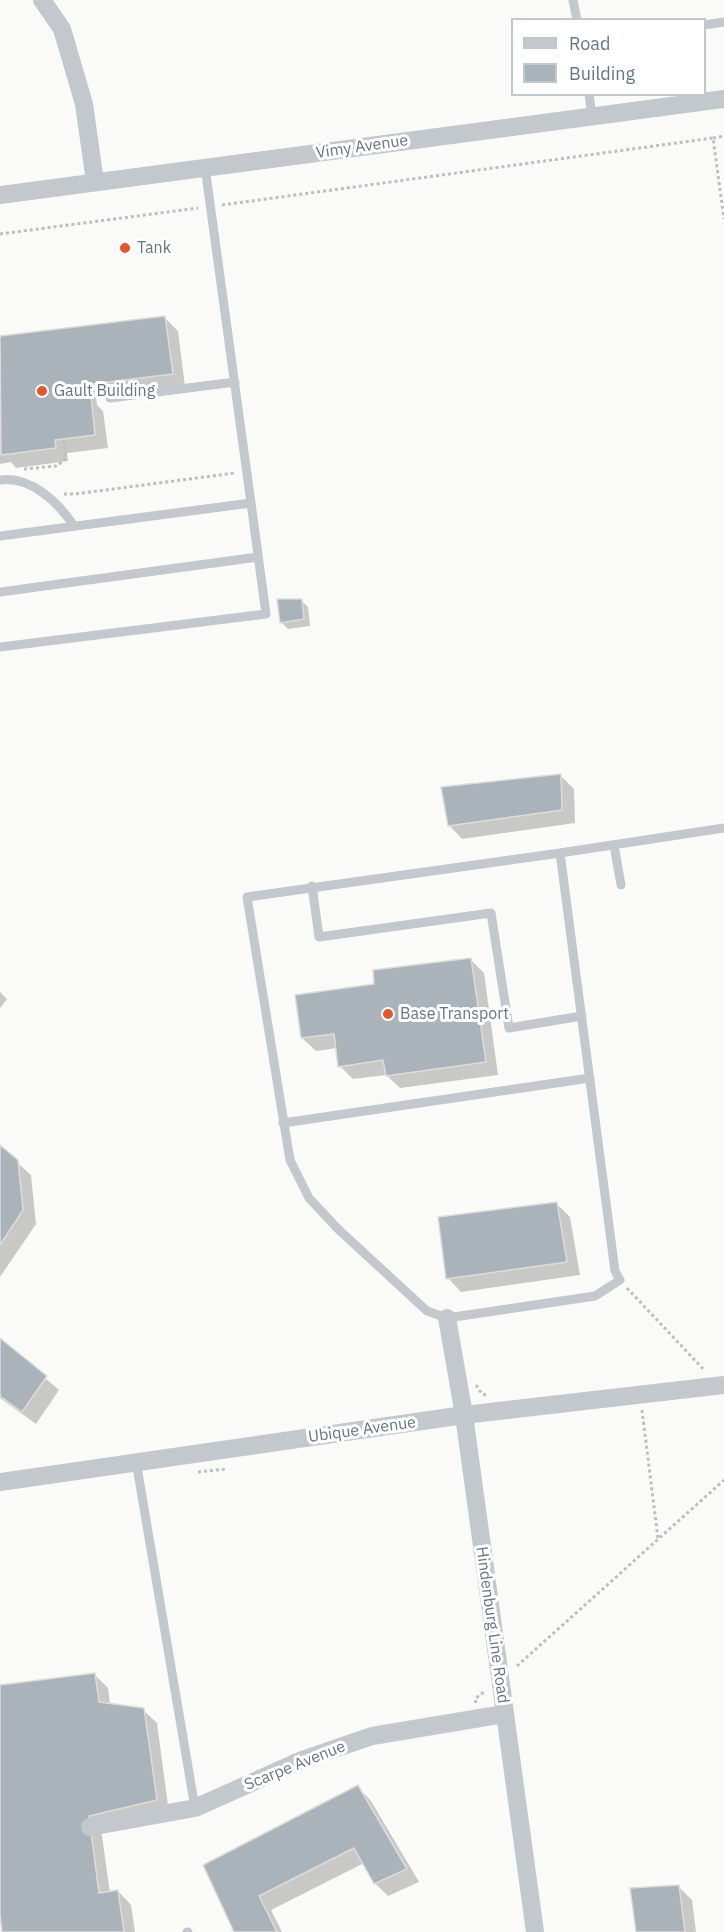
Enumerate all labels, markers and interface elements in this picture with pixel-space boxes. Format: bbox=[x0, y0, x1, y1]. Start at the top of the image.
legend bbox=[511, 18, 706, 96]
text: Road bbox=[569, 32, 610, 55]
text: Building bbox=[569, 62, 635, 85]
street label: Vimy Avenue bbox=[315, 131, 409, 163]
place label: Tank bbox=[137, 238, 171, 258]
marker: Tank bbox=[118, 241, 132, 255]
place label: Gault Building bbox=[54, 381, 155, 401]
marker: Gault Building bbox=[35, 384, 49, 398]
place label: Base Transport bbox=[400, 1004, 509, 1024]
marker: Base Transport bbox=[381, 1007, 395, 1021]
street label: Ubique Avenue bbox=[307, 1413, 417, 1447]
street label: Hindenburg Line Road bbox=[471, 1545, 513, 1705]
street label: Scarpe Avenue bbox=[242, 1737, 348, 1795]

